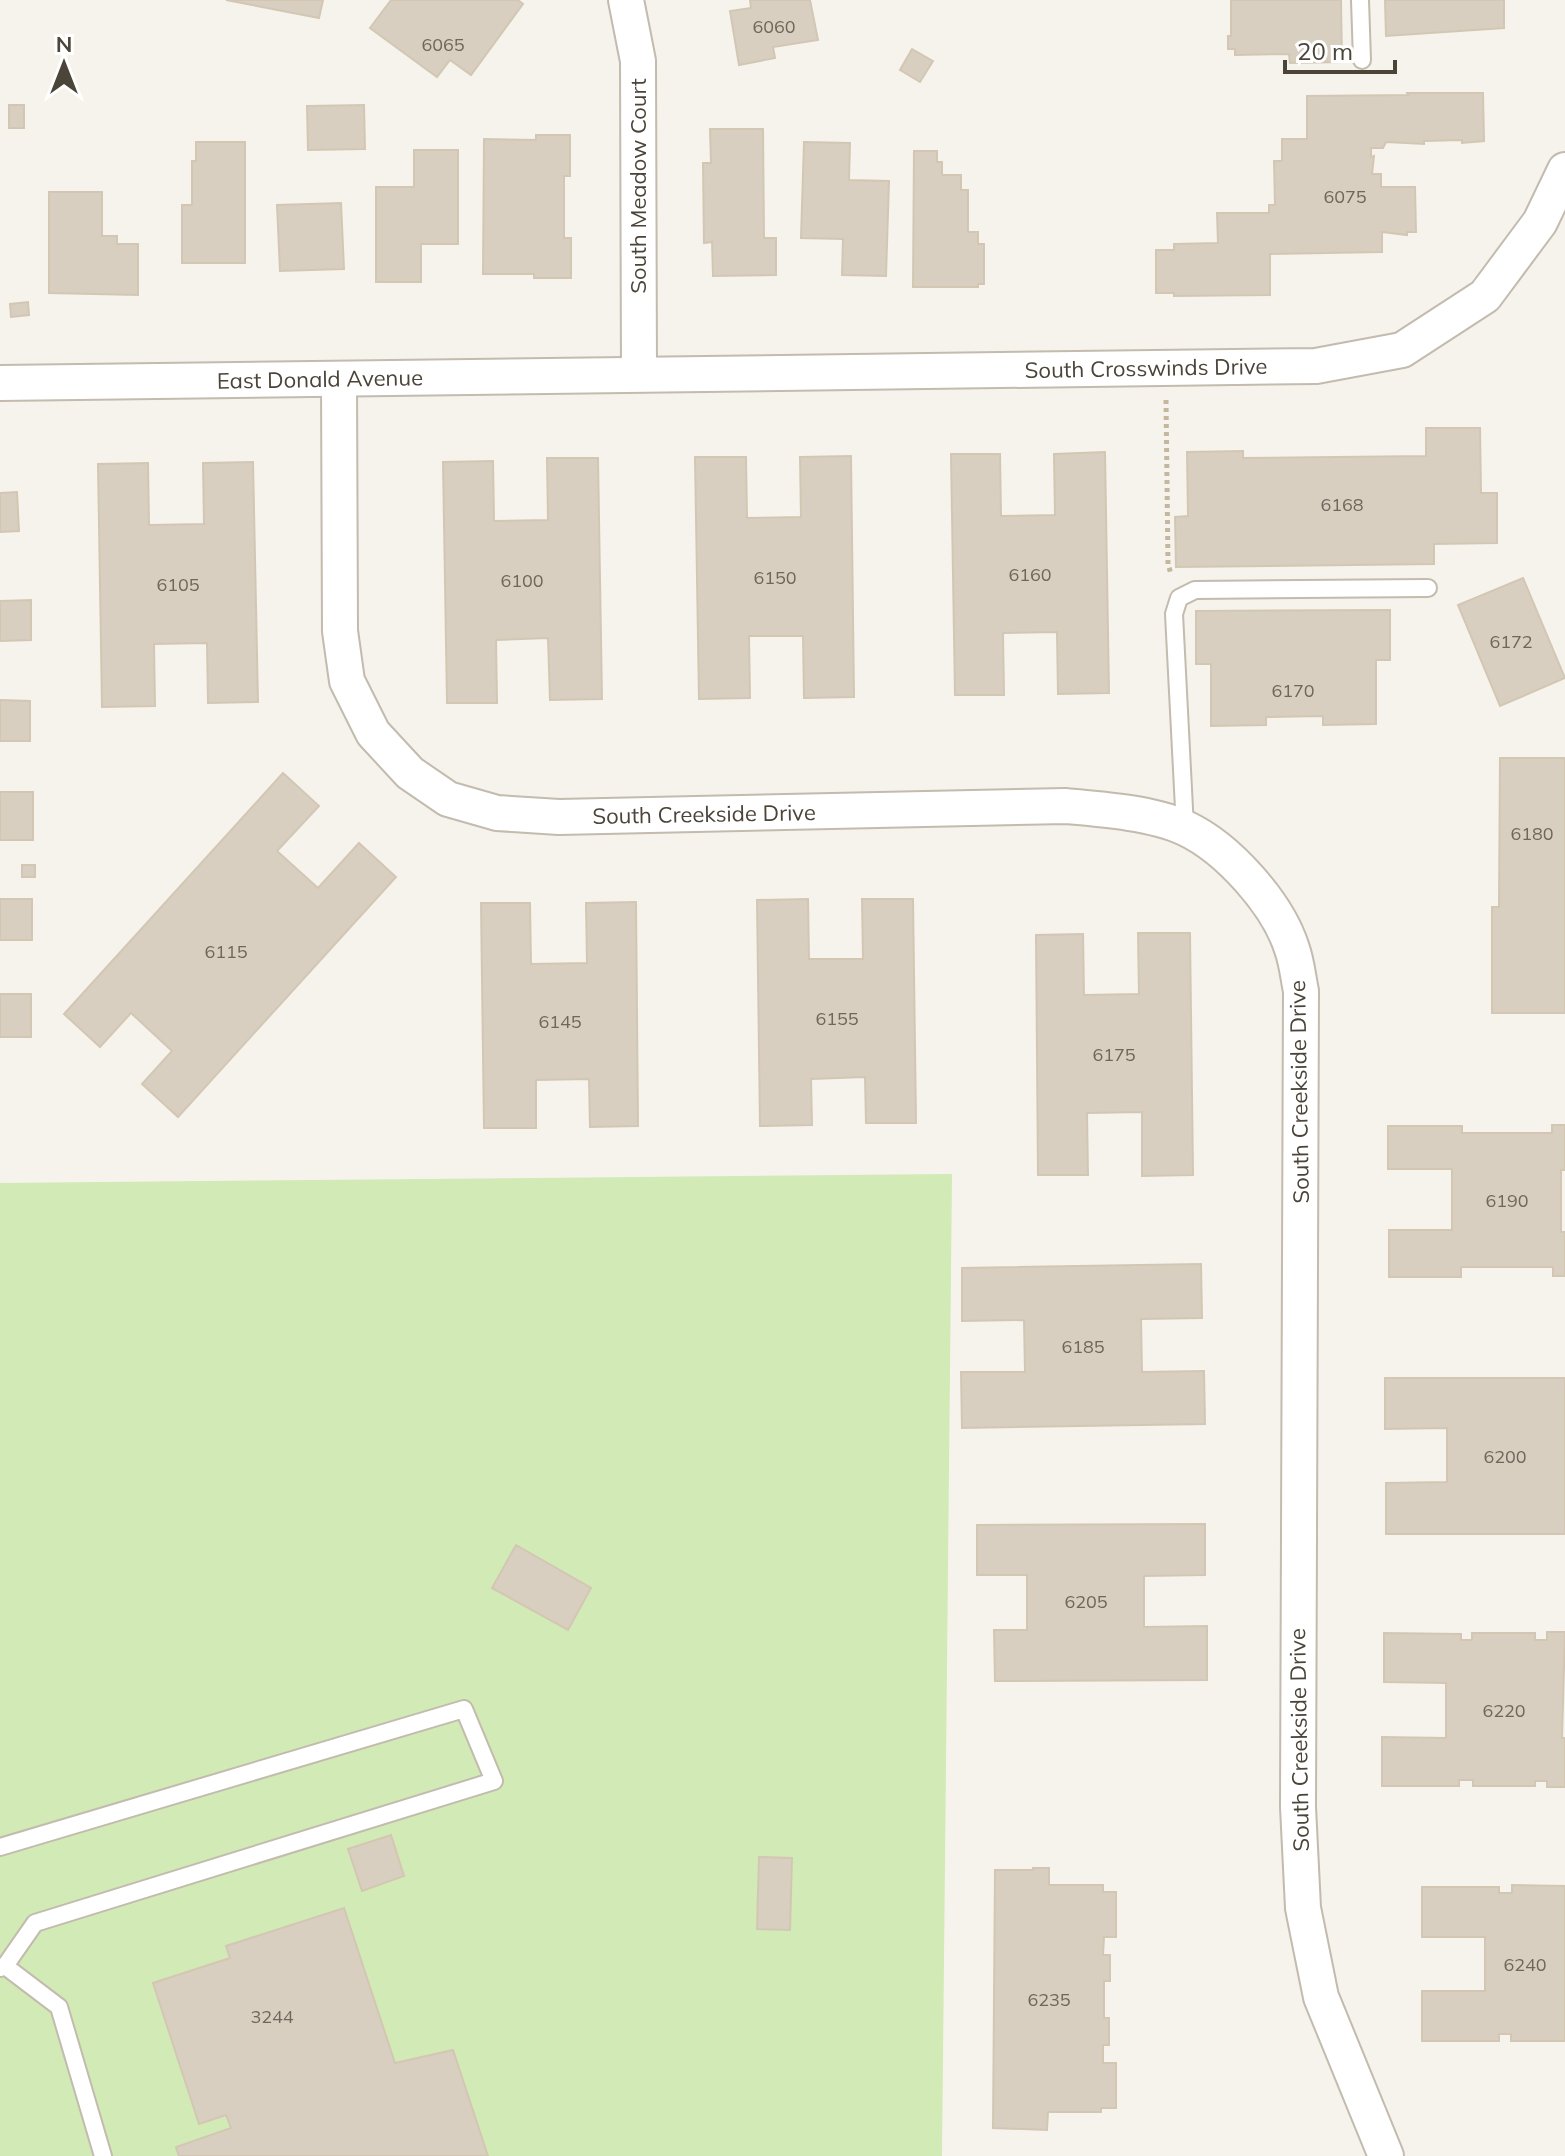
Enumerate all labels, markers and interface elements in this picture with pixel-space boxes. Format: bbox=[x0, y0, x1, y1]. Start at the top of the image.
house number: 6060 bbox=[752, 15, 796, 38]
north arrow bbox=[24, 24, 104, 104]
scale bar bbox=[1285, 24, 1395, 74]
text: N bbox=[56, 30, 72, 58]
house number: 6065 bbox=[421, 33, 465, 56]
text: 20 m bbox=[1297, 36, 1353, 66]
street label: South Meadow Court bbox=[624, 78, 652, 294]
house number: 6075 bbox=[1323, 185, 1367, 208]
street label: South Crosswinds Drive bbox=[1024, 352, 1268, 384]
street label: East Donald Avenue bbox=[217, 363, 423, 395]
house number: 6168 bbox=[1320, 493, 1364, 516]
house number: 6160 bbox=[1008, 563, 1052, 586]
house number: 6150 bbox=[753, 566, 797, 589]
house number: 6100 bbox=[500, 569, 544, 592]
house number: 6105 bbox=[156, 573, 200, 596]
house number: 6172 bbox=[1489, 630, 1533, 653]
house number: 6170 bbox=[1271, 679, 1315, 702]
street label: South Creekside Drive bbox=[592, 798, 816, 830]
house number: 6180 bbox=[1510, 822, 1554, 845]
house number: 6115 bbox=[204, 940, 248, 963]
street label: South Creekside Drive bbox=[1283, 980, 1315, 1204]
house number: 6155 bbox=[815, 1007, 859, 1030]
house number: 6145 bbox=[538, 1010, 582, 1033]
house number: 6175 bbox=[1092, 1043, 1136, 1066]
house number: 6190 bbox=[1485, 1189, 1529, 1212]
house number: 6185 bbox=[1061, 1335, 1105, 1358]
house number: 6200 bbox=[1483, 1445, 1527, 1468]
house number: 6205 bbox=[1064, 1590, 1108, 1613]
street label: South Creekside Drive bbox=[1283, 1628, 1315, 1852]
house number: 6220 bbox=[1482, 1699, 1526, 1722]
house number: 6240 bbox=[1503, 1953, 1547, 1976]
house number: 6235 bbox=[1027, 1988, 1071, 2011]
house number: 3244 bbox=[250, 2005, 294, 2028]

